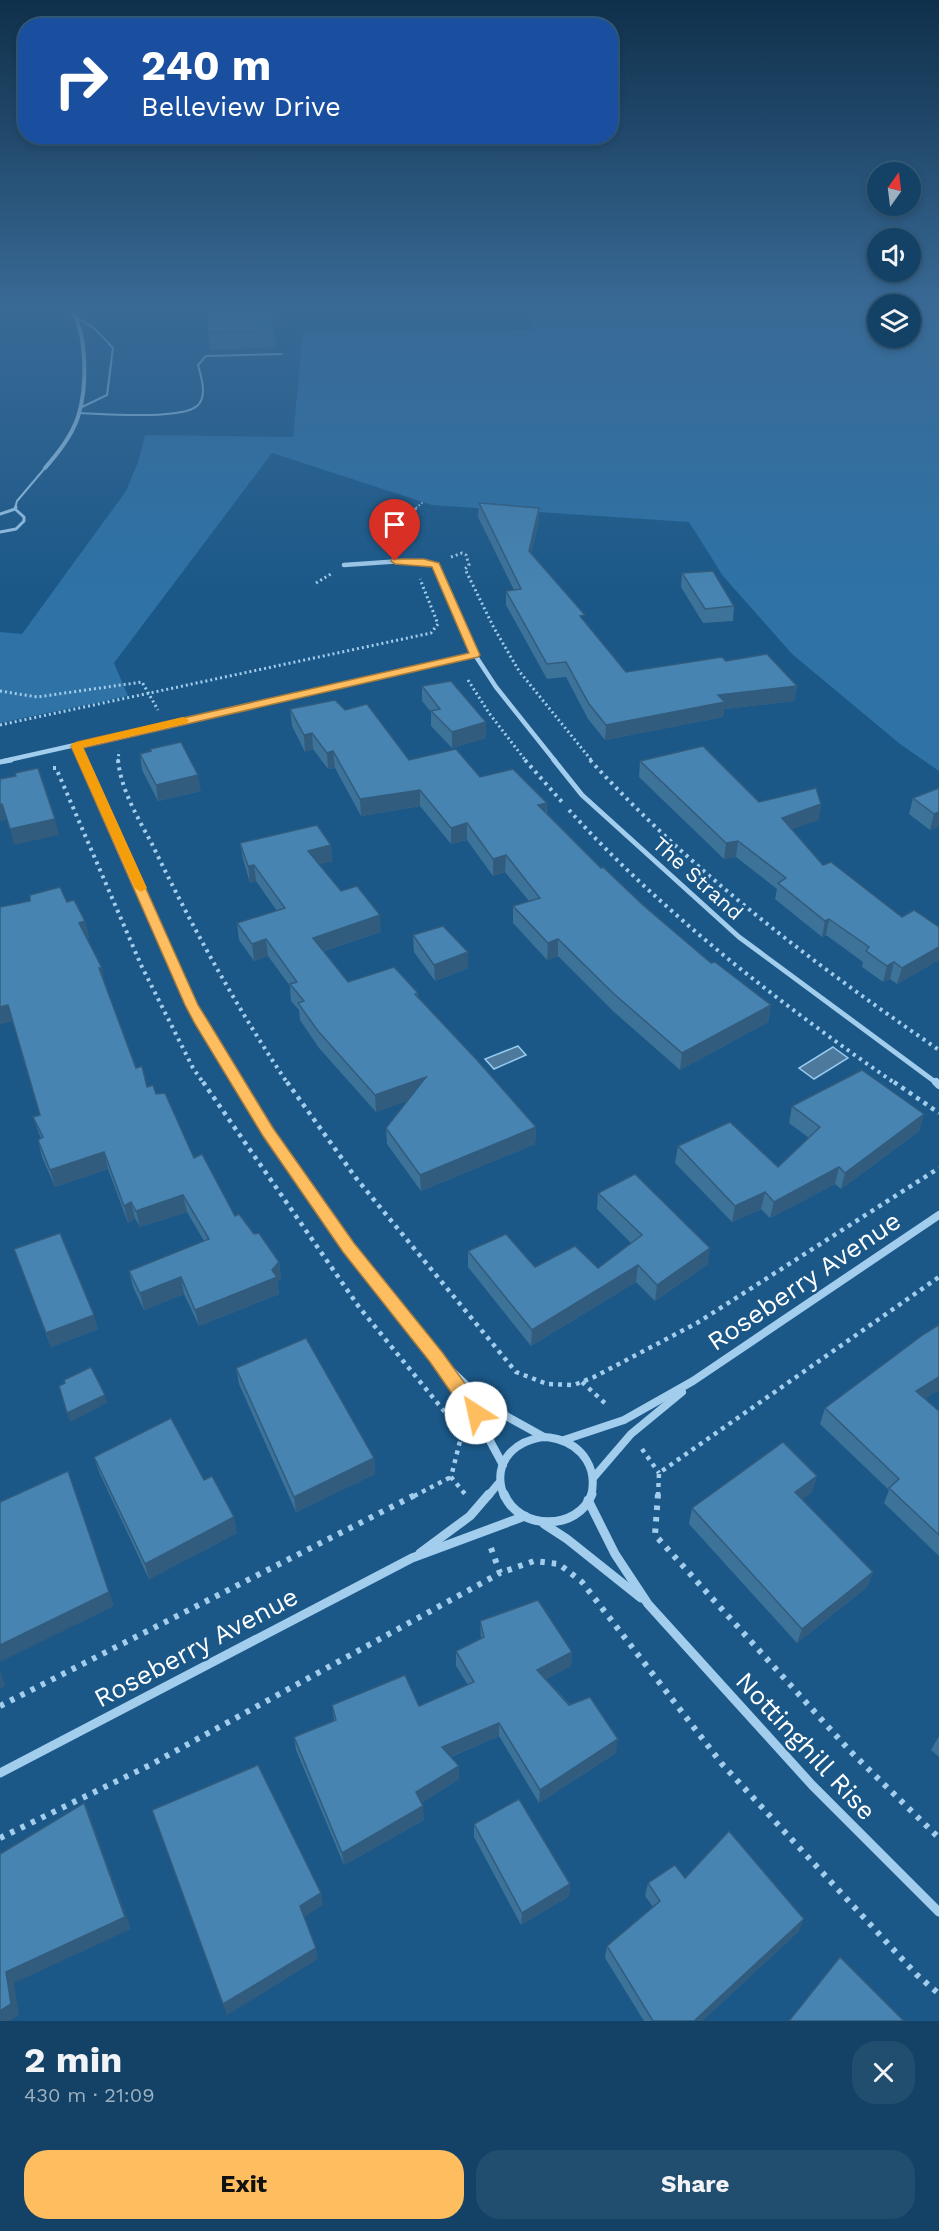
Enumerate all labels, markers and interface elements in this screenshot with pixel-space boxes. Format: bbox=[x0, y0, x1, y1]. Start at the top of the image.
text: 240 m bbox=[141, 41, 271, 90]
icon: right bbox=[42, 42, 120, 120]
text: Belleview Drive bbox=[141, 91, 341, 123]
north arrow bbox=[867, 162, 921, 216]
map controls bbox=[867, 162, 921, 348]
button: sound bbox=[867, 228, 921, 282]
button: layers bbox=[867, 294, 921, 348]
pin bbox=[369, 499, 420, 561]
icon: arrive bbox=[378, 508, 411, 541]
street label: The Strand bbox=[648, 831, 748, 925]
street label: Roseberry Avenue bbox=[702, 1205, 906, 1357]
position arrow bbox=[444, 1381, 508, 1445]
street label: Roseberry Avenue bbox=[89, 1581, 303, 1713]
street label: Nottinghill Rise bbox=[730, 1666, 882, 1826]
text: 2 min bbox=[24, 2039, 122, 2081]
button: close bbox=[852, 2041, 915, 2104]
text: 430 m · 21:09 bbox=[24, 2083, 155, 2107]
button: Exit bbox=[24, 2150, 464, 2219]
button: Share bbox=[476, 2150, 915, 2219]

